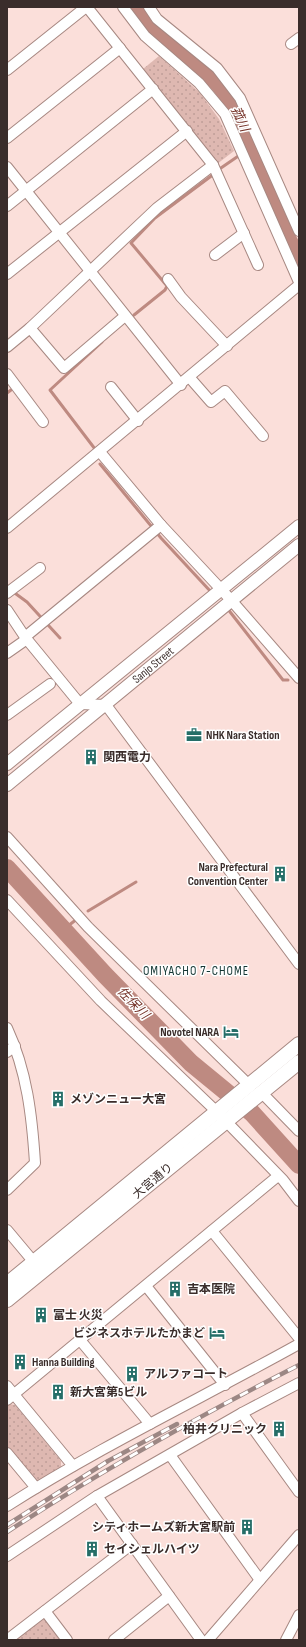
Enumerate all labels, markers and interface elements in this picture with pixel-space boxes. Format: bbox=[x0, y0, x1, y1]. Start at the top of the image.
water label: 菰川 bbox=[227, 104, 254, 136]
street label: Sanjo Street bbox=[129, 643, 177, 686]
office icon: NHK Nara Station bbox=[185, 726, 203, 744]
place label: NHK Nara Station bbox=[206, 728, 279, 743]
building icon: 関西電力 bbox=[82, 748, 100, 766]
place label: 関西電力 bbox=[103, 750, 151, 765]
place label: Nara Prefectural Convention Center bbox=[188, 860, 268, 889]
building icon: Nara Prefectural Convention Center bbox=[271, 865, 289, 883]
district label: OMIYACHO 7-CHOME bbox=[143, 963, 249, 979]
water label: 佐保川 bbox=[114, 983, 154, 1024]
hotel icon: Novotel NARA bbox=[222, 1023, 240, 1041]
place label: Novotel NARA bbox=[160, 1025, 219, 1040]
building icon: メゾンニュー大宮 bbox=[49, 1090, 67, 1108]
place label: メゾンニュー大宮 bbox=[70, 1092, 166, 1107]
street label: 大宮通り bbox=[130, 1160, 176, 1202]
building icon: 吉本医院 bbox=[166, 1280, 184, 1298]
place label: 吉本医院 bbox=[187, 1282, 235, 1297]
building icon: 富士 火災 bbox=[32, 1306, 50, 1324]
place label: 富士 火災 bbox=[53, 1308, 103, 1323]
hotel icon: ビジネスホテルたかまど bbox=[208, 1324, 226, 1342]
place label: ビジネスホテルたかまど bbox=[73, 1326, 205, 1341]
building icon: Hanna Building bbox=[11, 1353, 29, 1371]
place label: Hanna Building bbox=[32, 1355, 95, 1370]
building icon: アルファコート bbox=[123, 1365, 141, 1383]
place label: アルファコート bbox=[144, 1367, 228, 1382]
building icon: 新大宮第5ビル bbox=[49, 1383, 67, 1401]
place label: 新大宮第5ビル bbox=[70, 1385, 147, 1400]
building icon: 柏井クリニック bbox=[270, 1420, 288, 1438]
place label: 柏井クリニック bbox=[183, 1422, 267, 1437]
building icon: シティホームズ新大宮駅前 bbox=[238, 1518, 256, 1536]
place label: シティホームズ新大宮駅前 bbox=[92, 1520, 235, 1535]
building icon: セイシェルハイツ bbox=[83, 1540, 101, 1558]
place label: セイシェルハイツ bbox=[104, 1542, 200, 1557]

